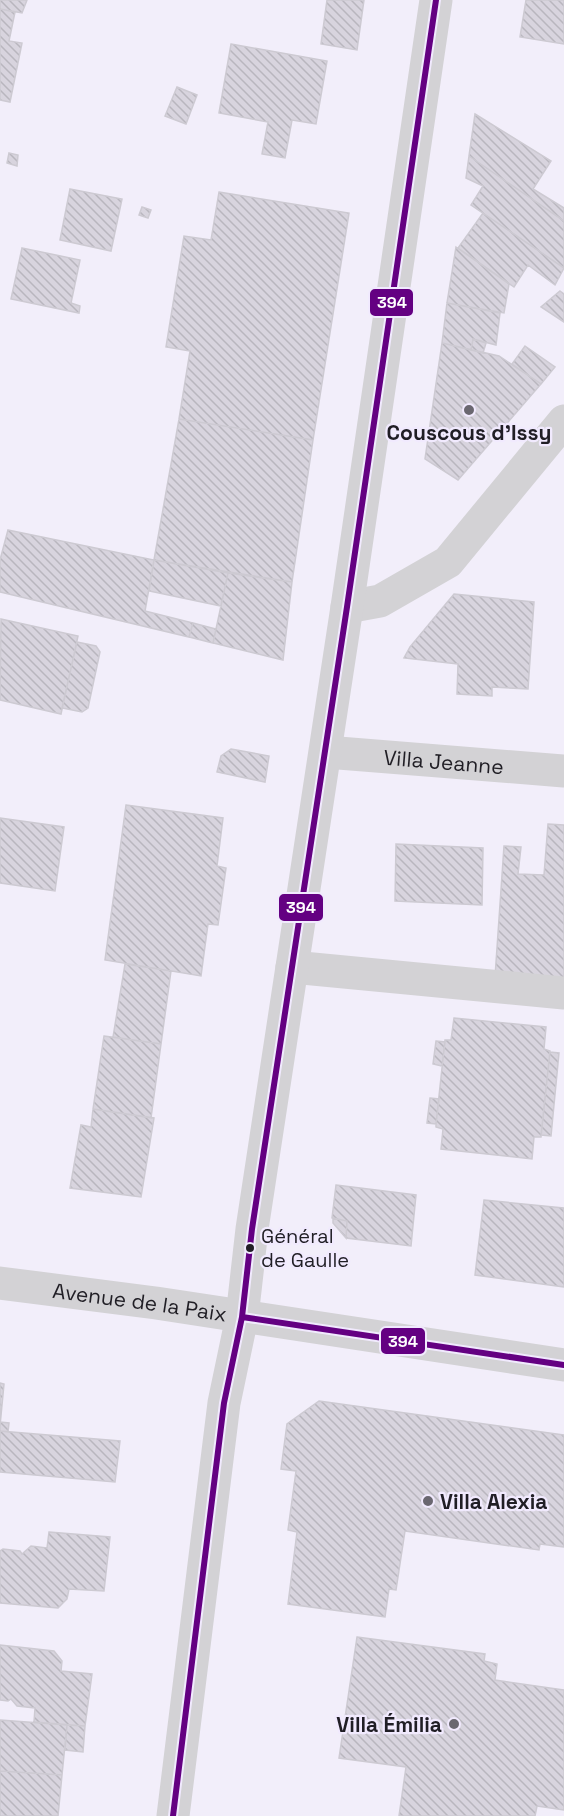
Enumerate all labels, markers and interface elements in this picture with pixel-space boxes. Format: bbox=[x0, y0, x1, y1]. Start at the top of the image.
line badge: 394 bbox=[369, 288, 414, 317]
text: 394 bbox=[377, 292, 407, 313]
marker: Couscous d'Issy bbox=[462, 403, 476, 417]
place label: Couscous d'Issy bbox=[387, 419, 551, 446]
street label: Villa Jeanne bbox=[382, 743, 505, 780]
line badge: 394 bbox=[278, 893, 324, 922]
text: 394 bbox=[286, 897, 316, 918]
place label: Général de Gaulle bbox=[261, 1223, 349, 1273]
marker: Général de Gaulle bbox=[244, 1242, 256, 1254]
street label: Avenue de la Paix bbox=[51, 1276, 229, 1327]
line badge: 394 bbox=[380, 1327, 426, 1355]
text: 394 bbox=[388, 1331, 418, 1352]
place label: Villa Alexia bbox=[440, 1488, 547, 1515]
marker: Villa Alexia bbox=[421, 1494, 435, 1508]
place label: Villa Émilia bbox=[336, 1711, 442, 1738]
marker: Villa Émilia bbox=[447, 1717, 461, 1731]

